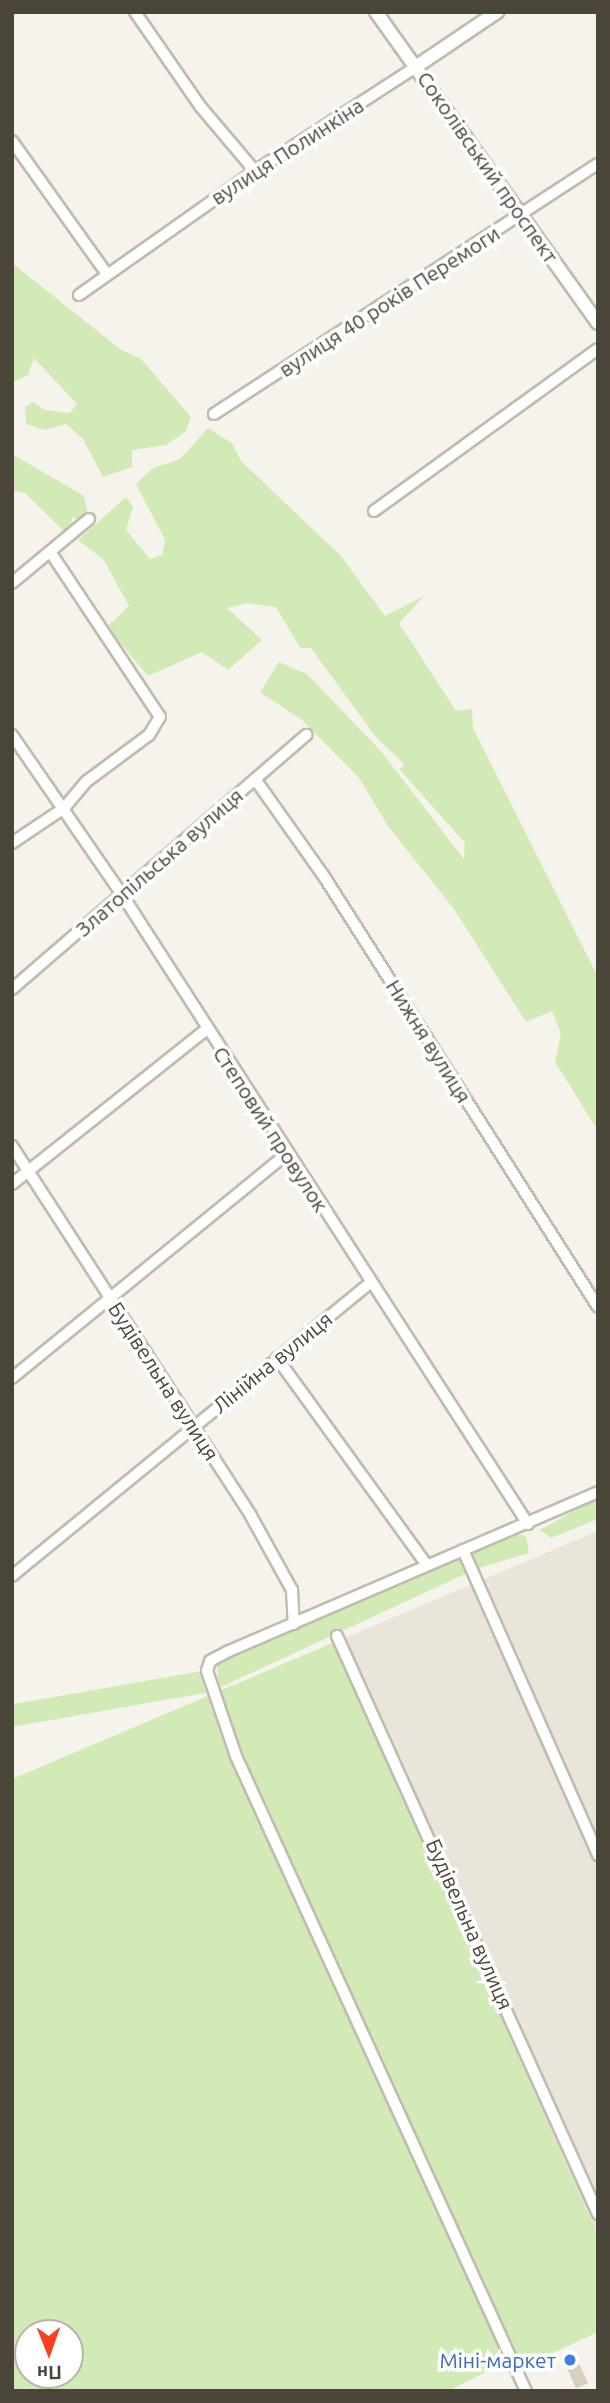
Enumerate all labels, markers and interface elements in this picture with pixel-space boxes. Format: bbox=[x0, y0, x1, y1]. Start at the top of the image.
street label: Соколівський проспект bbox=[412, 66, 564, 268]
street label: вулиця Полинкіна bbox=[206, 92, 368, 210]
street label: вулиця 40 років Перемоги bbox=[274, 220, 504, 382]
street label: Златопільська вулиця bbox=[70, 782, 248, 942]
street label: Нижня вулиця bbox=[381, 975, 477, 1107]
street label: Степовий провулок bbox=[208, 1041, 334, 1217]
street label: Будівельна вулиця bbox=[103, 1297, 225, 1465]
street label: Лінійна вулиця bbox=[207, 1306, 337, 1418]
street label: Будівельна вулиця bbox=[421, 1835, 519, 2013]
north arrow bbox=[14, 2319, 84, 2389]
place label: Міні-маркет bbox=[439, 2347, 556, 2373]
marker: Міні-маркет bbox=[562, 2352, 578, 2368]
text: Пн bbox=[37, 2362, 62, 2384]

